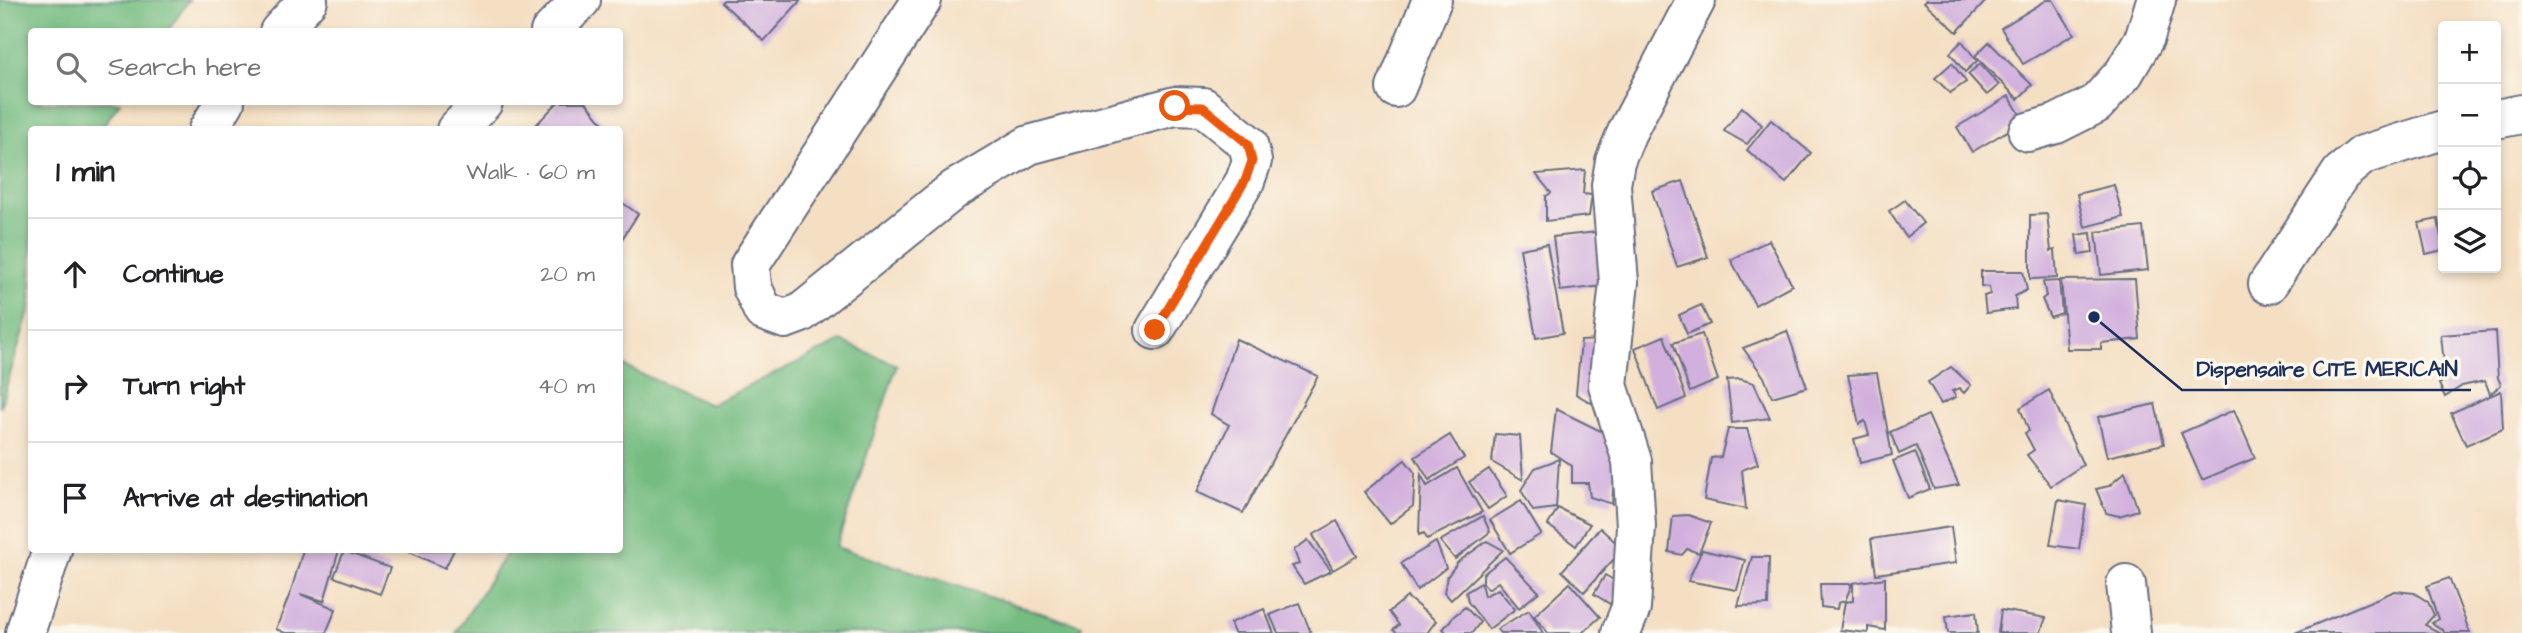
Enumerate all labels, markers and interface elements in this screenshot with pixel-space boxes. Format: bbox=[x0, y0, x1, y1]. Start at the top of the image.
map controls bbox=[2438, 21, 2501, 273]
button: + bbox=[2438, 21, 2501, 84]
search box bbox=[28, 28, 623, 105]
icon: search bbox=[52, 48, 90, 86]
text: Search here bbox=[108, 49, 261, 85]
button: − bbox=[2438, 84, 2501, 147]
route start bbox=[1159, 90, 1190, 121]
button: locate bbox=[2438, 147, 2501, 210]
text: 1 min bbox=[56, 151, 115, 193]
text: Walk · 60 m bbox=[466, 156, 595, 188]
button: layers bbox=[2438, 210, 2501, 273]
icon: ahead bbox=[56, 255, 94, 293]
text: Continue bbox=[123, 256, 224, 292]
text: 20 m bbox=[540, 258, 595, 290]
route end bbox=[1139, 314, 1170, 345]
callout: Dispensaire CITE MERICAIN bbox=[2182, 348, 2471, 390]
text: Dispensaire CITE MERICAIN bbox=[2196, 355, 2458, 385]
icon: right bbox=[56, 367, 94, 405]
text: Turn right bbox=[123, 368, 245, 404]
text: 40 m bbox=[538, 370, 595, 402]
icon: arrive bbox=[56, 479, 94, 517]
text: Arrive at destination bbox=[123, 480, 368, 516]

